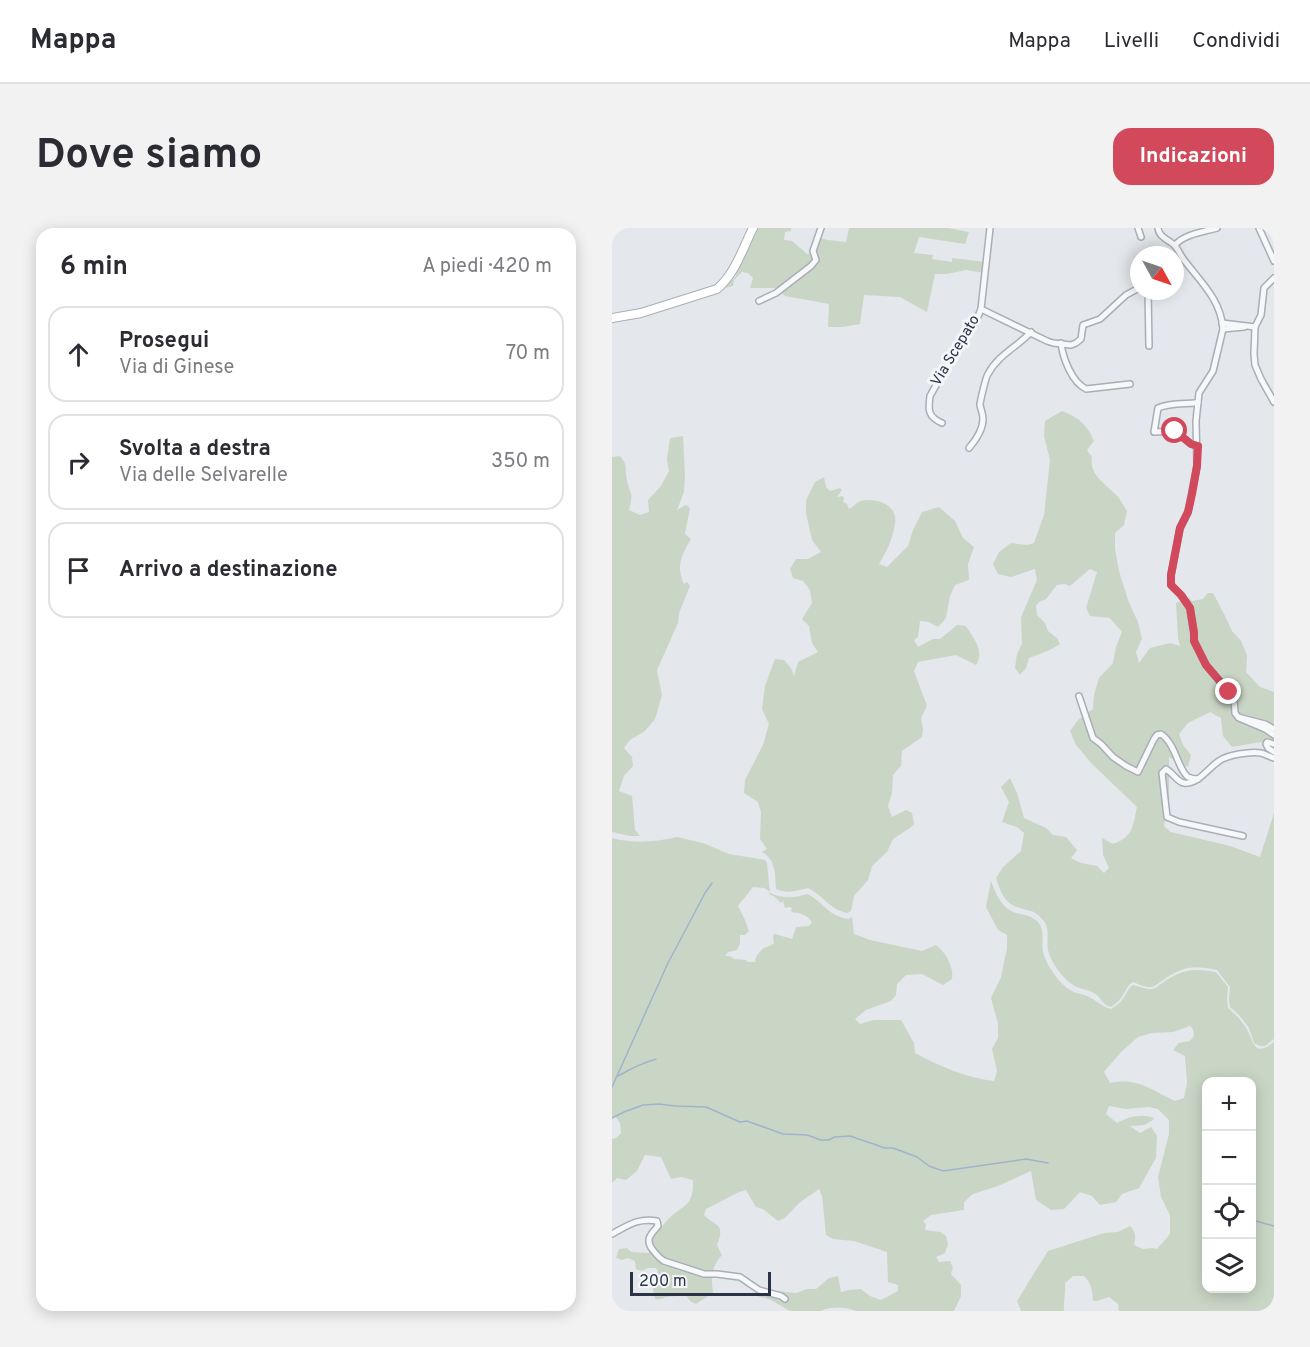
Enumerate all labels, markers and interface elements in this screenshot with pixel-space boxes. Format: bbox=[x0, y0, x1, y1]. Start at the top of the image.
text: Mappa bbox=[30, 23, 116, 59]
text: Mappa bbox=[1008, 28, 1071, 55]
text: Livelli bbox=[1104, 28, 1159, 55]
text: Condividi bbox=[1192, 28, 1280, 55]
button: Indicazioni bbox=[1113, 128, 1274, 185]
text: Dove siamo bbox=[36, 130, 262, 183]
north arrow bbox=[1130, 246, 1184, 300]
text: 6 min bbox=[60, 251, 128, 284]
text: A piedi · 420 m bbox=[422, 254, 552, 280]
street label: Via Scepato bbox=[927, 312, 985, 390]
text: Prosegui bbox=[119, 328, 209, 355]
icon: ahead bbox=[62, 338, 95, 371]
text: 70 m bbox=[506, 341, 550, 367]
text: Via di Ginese bbox=[119, 355, 234, 381]
route start bbox=[1161, 417, 1187, 443]
text: Svolta a destra bbox=[119, 436, 271, 463]
icon: right bbox=[62, 446, 95, 479]
text: 350 m bbox=[491, 449, 550, 475]
text: Via delle Selvarelle bbox=[119, 463, 288, 489]
icon: arrive bbox=[62, 554, 95, 587]
text: Arrivo a destinazione bbox=[119, 557, 337, 584]
route end bbox=[1215, 678, 1241, 704]
map controls bbox=[1202, 1077, 1256, 1293]
button: + bbox=[1202, 1077, 1256, 1131]
button: − bbox=[1202, 1131, 1256, 1185]
button: locate bbox=[1202, 1185, 1256, 1239]
button: layers bbox=[1202, 1239, 1256, 1293]
scale bar bbox=[630, 1269, 771, 1296]
text: 200 m bbox=[639, 1272, 687, 1292]

